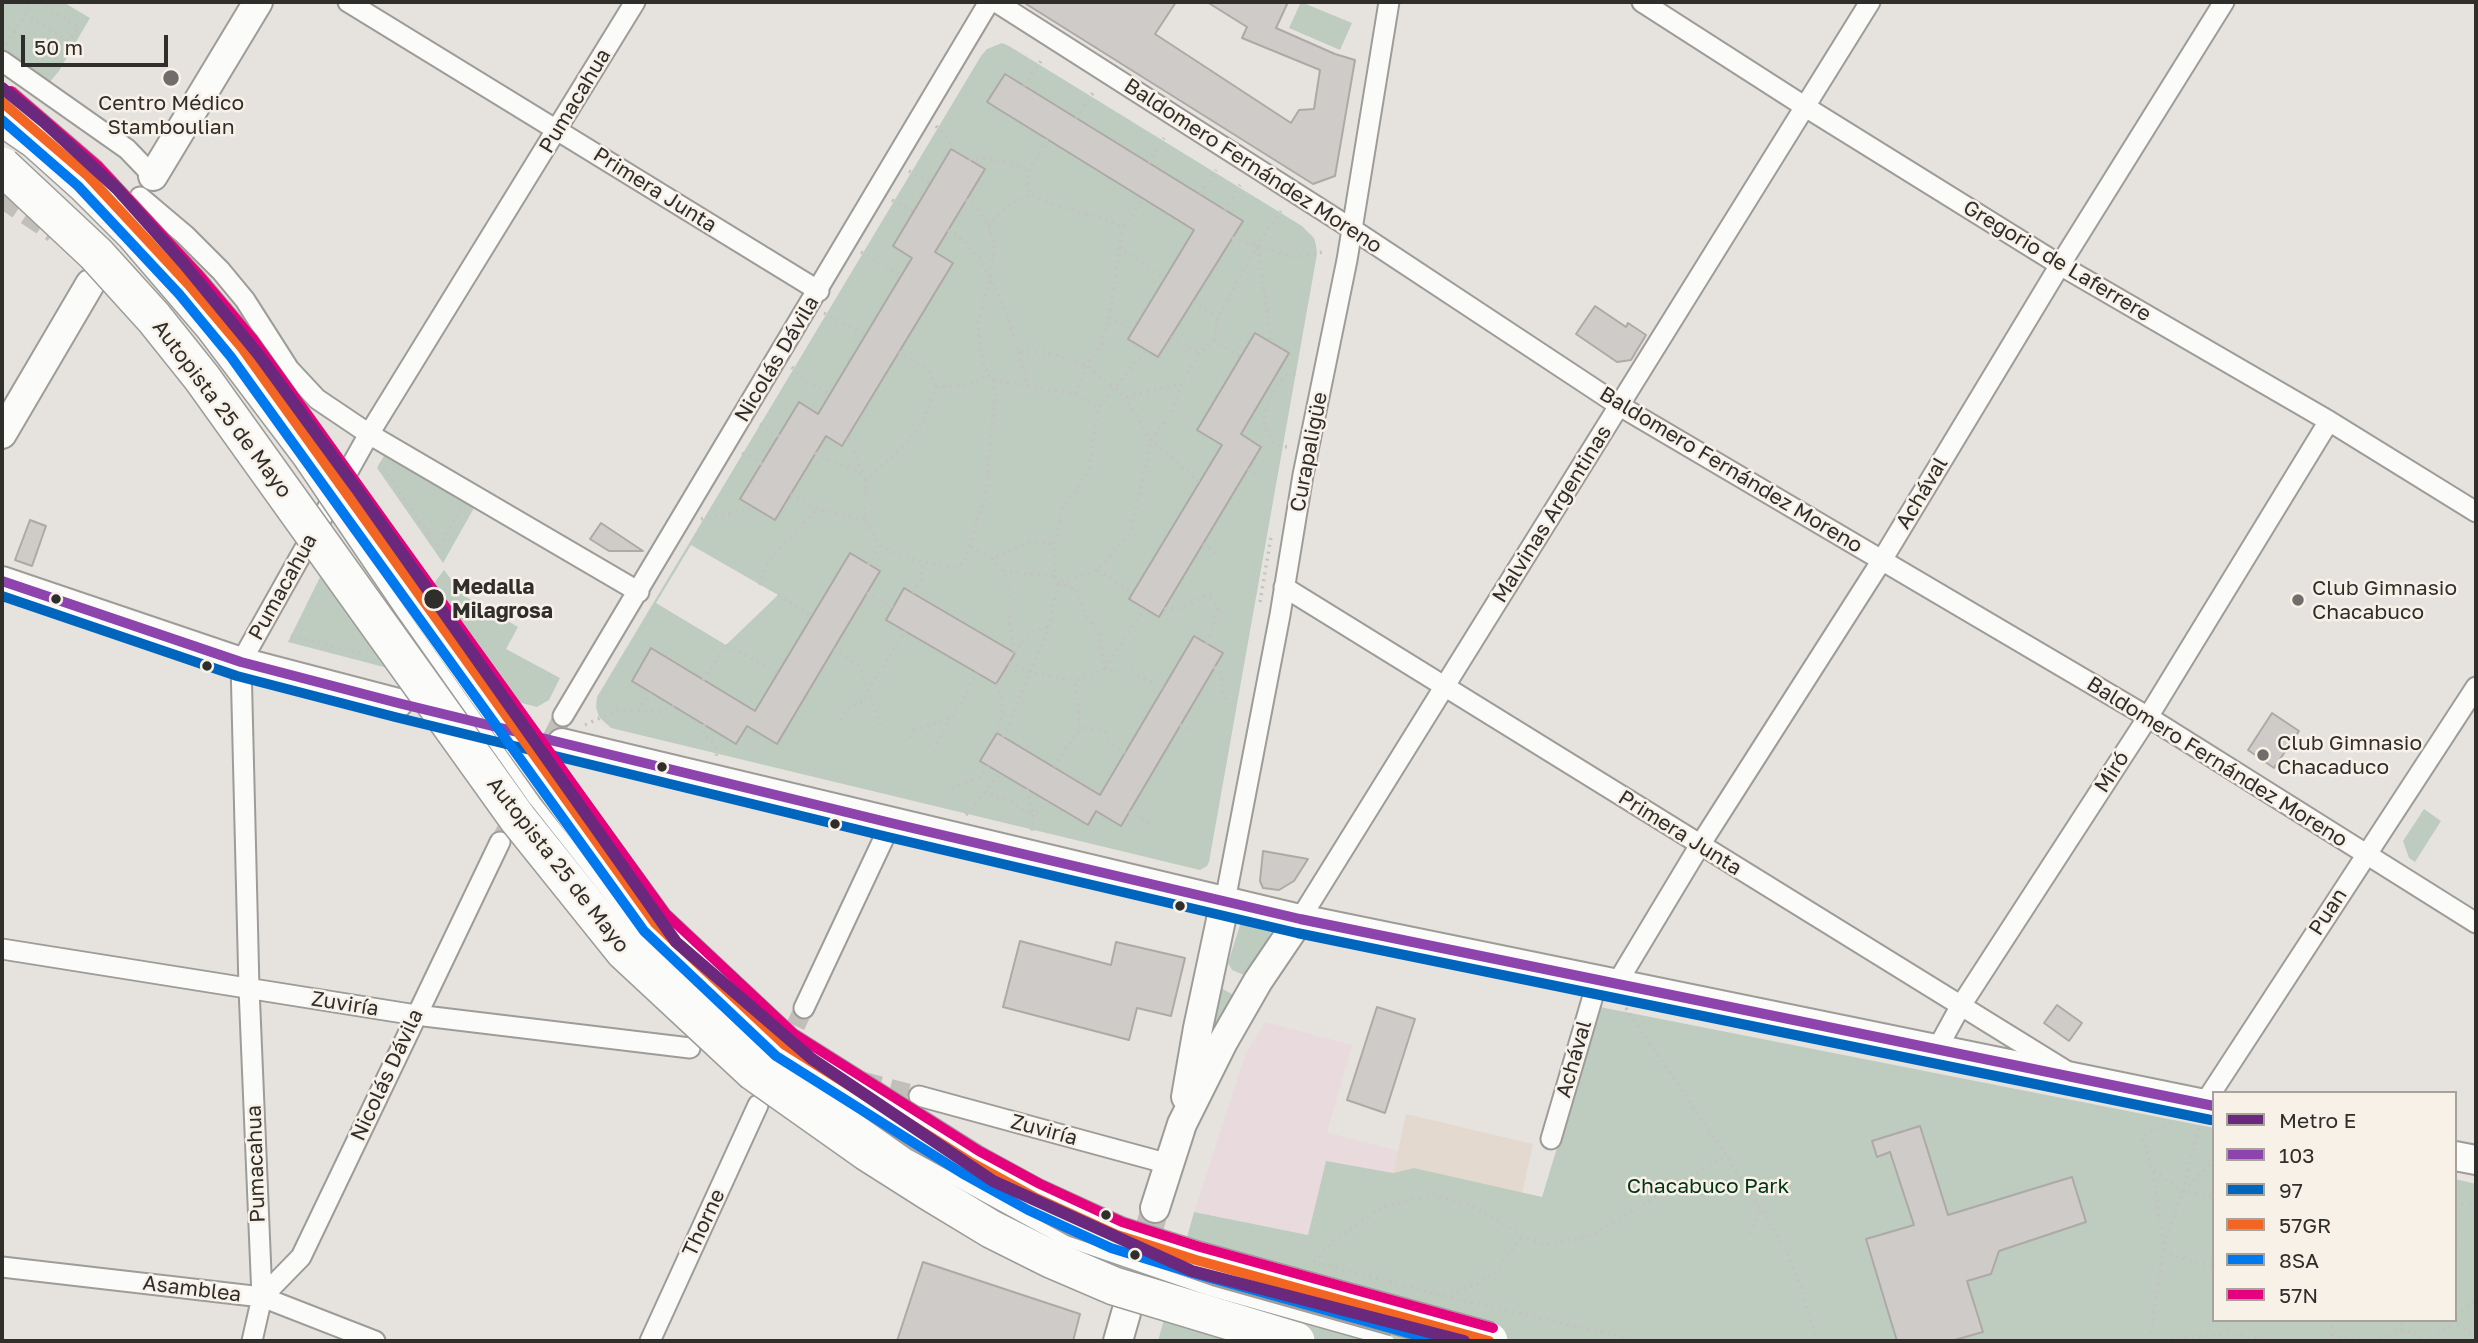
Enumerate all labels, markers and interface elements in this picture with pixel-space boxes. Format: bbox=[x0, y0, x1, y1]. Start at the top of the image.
scale bar bbox=[24, 21, 172, 65]
text: 50 m bbox=[34, 34, 83, 60]
street label: Pumacahua bbox=[534, 44, 616, 158]
marker: Centro Médico Stamboulian bbox=[161, 68, 181, 88]
street label: Baldomero Fernández Moreno bbox=[1119, 73, 1387, 259]
place label: Centro Médico Stamboulian bbox=[98, 90, 244, 140]
street label: Primera Junta bbox=[589, 142, 721, 238]
street label: Gregorio de Laferrere bbox=[1959, 195, 2155, 327]
street label: Nicolás Dávila bbox=[729, 291, 825, 427]
street label: Autopista 25 de Mayo bbox=[147, 315, 297, 503]
street label: Baldomero Fernández Moreno bbox=[1595, 381, 1867, 559]
street label: Curapaligüe bbox=[1285, 390, 1333, 514]
street label: Malvinas Argentinas bbox=[1487, 421, 1617, 607]
street label: Achával bbox=[1891, 452, 1953, 534]
street label: Pumacahua bbox=[243, 529, 323, 645]
place label: Medalla Milagrosa bbox=[452, 574, 553, 624]
place label: Club Gimnasio Chacabuco bbox=[2312, 575, 2457, 625]
marker: Medalla Milagrosa bbox=[422, 587, 446, 611]
unlabelled marker bbox=[49, 592, 63, 606]
marker: Club Gimnasio Chacabuco bbox=[2290, 592, 2306, 608]
unlabelled marker bbox=[200, 659, 214, 673]
street label: Baldomero Fernández Moreno bbox=[2082, 671, 2352, 853]
place label: Club Gimnasio Chacaduco bbox=[2277, 730, 2422, 780]
street label: Miró bbox=[2089, 747, 2135, 797]
marker: Club Gimnasio Chacaduco bbox=[2255, 747, 2271, 763]
unlabelled marker bbox=[655, 760, 669, 774]
street label: Autopista 25 de Mayo bbox=[482, 772, 634, 958]
street label: Primera Junta bbox=[1614, 785, 1746, 881]
unlabelled marker bbox=[828, 817, 842, 831]
street label: Puan bbox=[2303, 884, 2353, 940]
unlabelled marker bbox=[1173, 899, 1187, 913]
street label: Zuviría bbox=[309, 986, 381, 1022]
street label: Nicolás Dávila bbox=[345, 1005, 429, 1145]
street label: Achával bbox=[1551, 1017, 1597, 1101]
legend bbox=[2212, 1091, 2457, 1322]
street label: Pumacahua bbox=[241, 1105, 271, 1223]
text: Metro E bbox=[2279, 1107, 2356, 1133]
street label: Zuviría bbox=[1008, 1109, 1080, 1151]
text: 103 bbox=[2279, 1142, 2315, 1168]
park label: Chacabuco Park bbox=[1627, 1173, 1789, 1199]
text: 97 bbox=[2279, 1177, 2303, 1203]
street label: Thorne bbox=[677, 1185, 731, 1261]
unlabelled marker bbox=[1099, 1208, 1113, 1222]
text: 57GR bbox=[2279, 1212, 2331, 1238]
text: 8SA bbox=[2279, 1247, 2319, 1273]
unlabelled marker bbox=[1128, 1248, 1142, 1262]
street label: Asamblea bbox=[141, 1270, 243, 1308]
text: 57N bbox=[2279, 1282, 2318, 1308]

